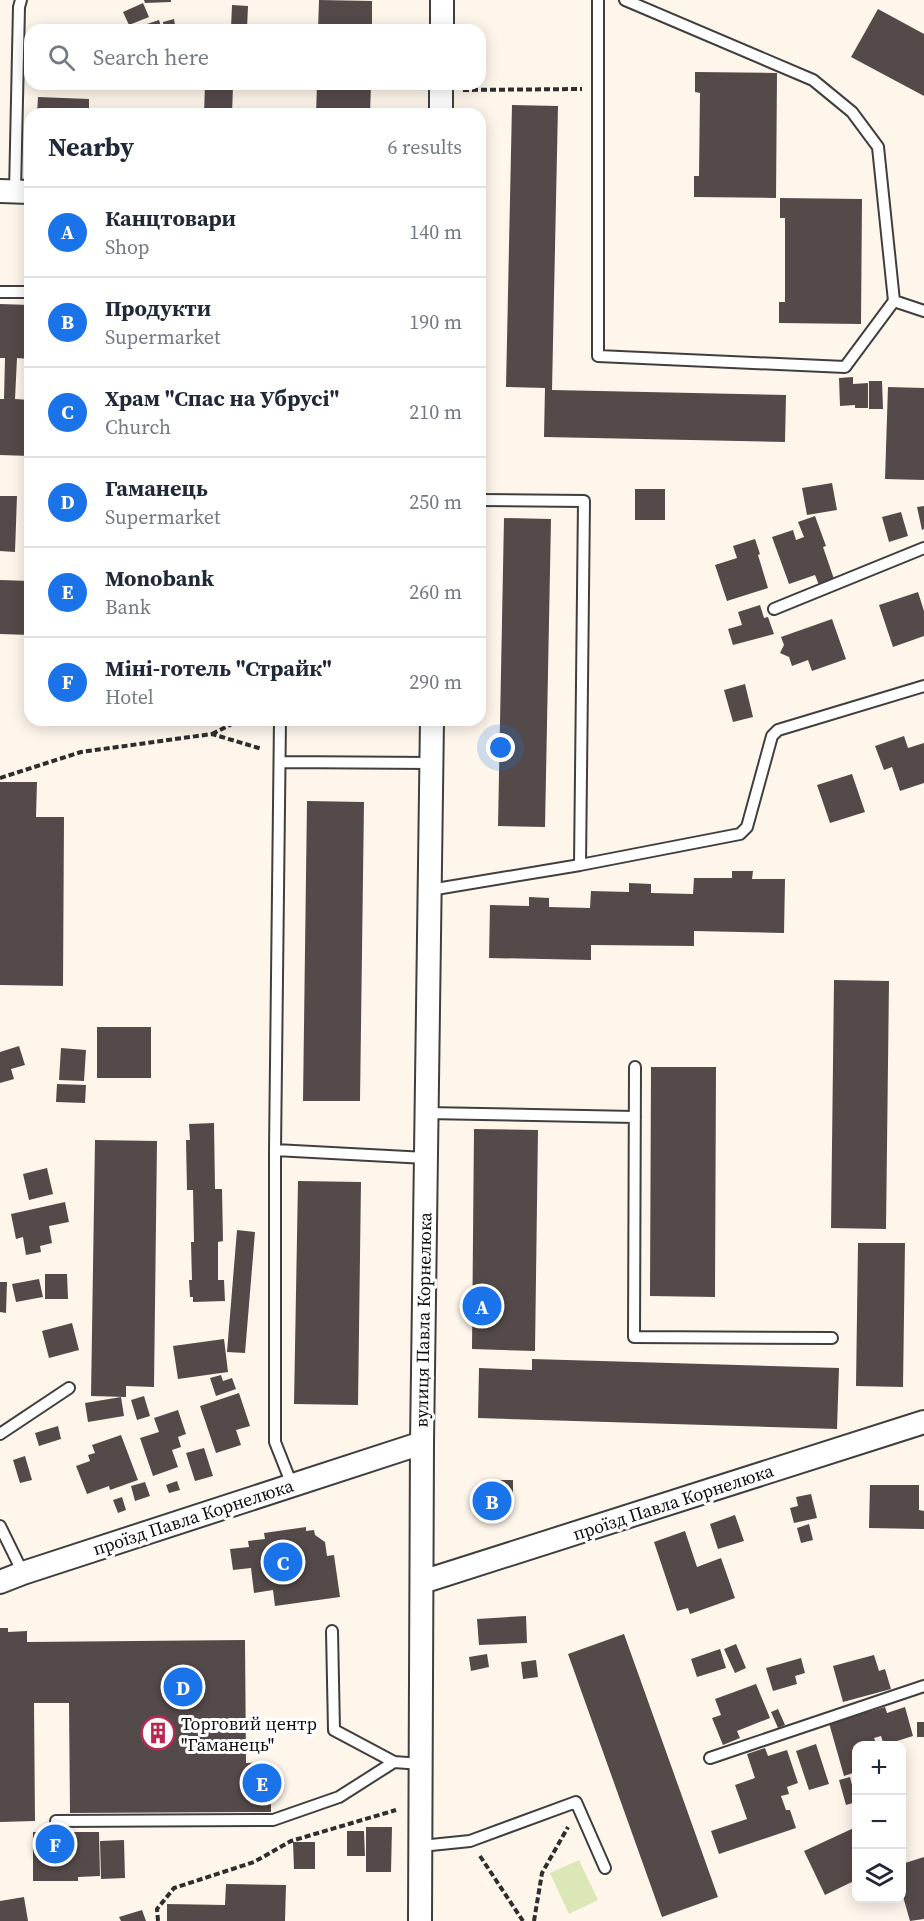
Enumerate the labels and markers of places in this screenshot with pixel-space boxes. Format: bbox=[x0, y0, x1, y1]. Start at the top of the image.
pin: A bbox=[462, 1284, 502, 1328]
pin: B bbox=[472, 1478, 512, 1524]
pin: C bbox=[264, 1540, 302, 1584]
pin: D bbox=[164, 1664, 202, 1710]
place label: Торговий центр "Гаманець" bbox=[181, 1711, 317, 1757]
building icon: Торговий центр "Гаманець" bbox=[140, 1715, 176, 1751]
pin: E bbox=[242, 1760, 282, 1806]
pin: F bbox=[36, 1822, 74, 1866]

